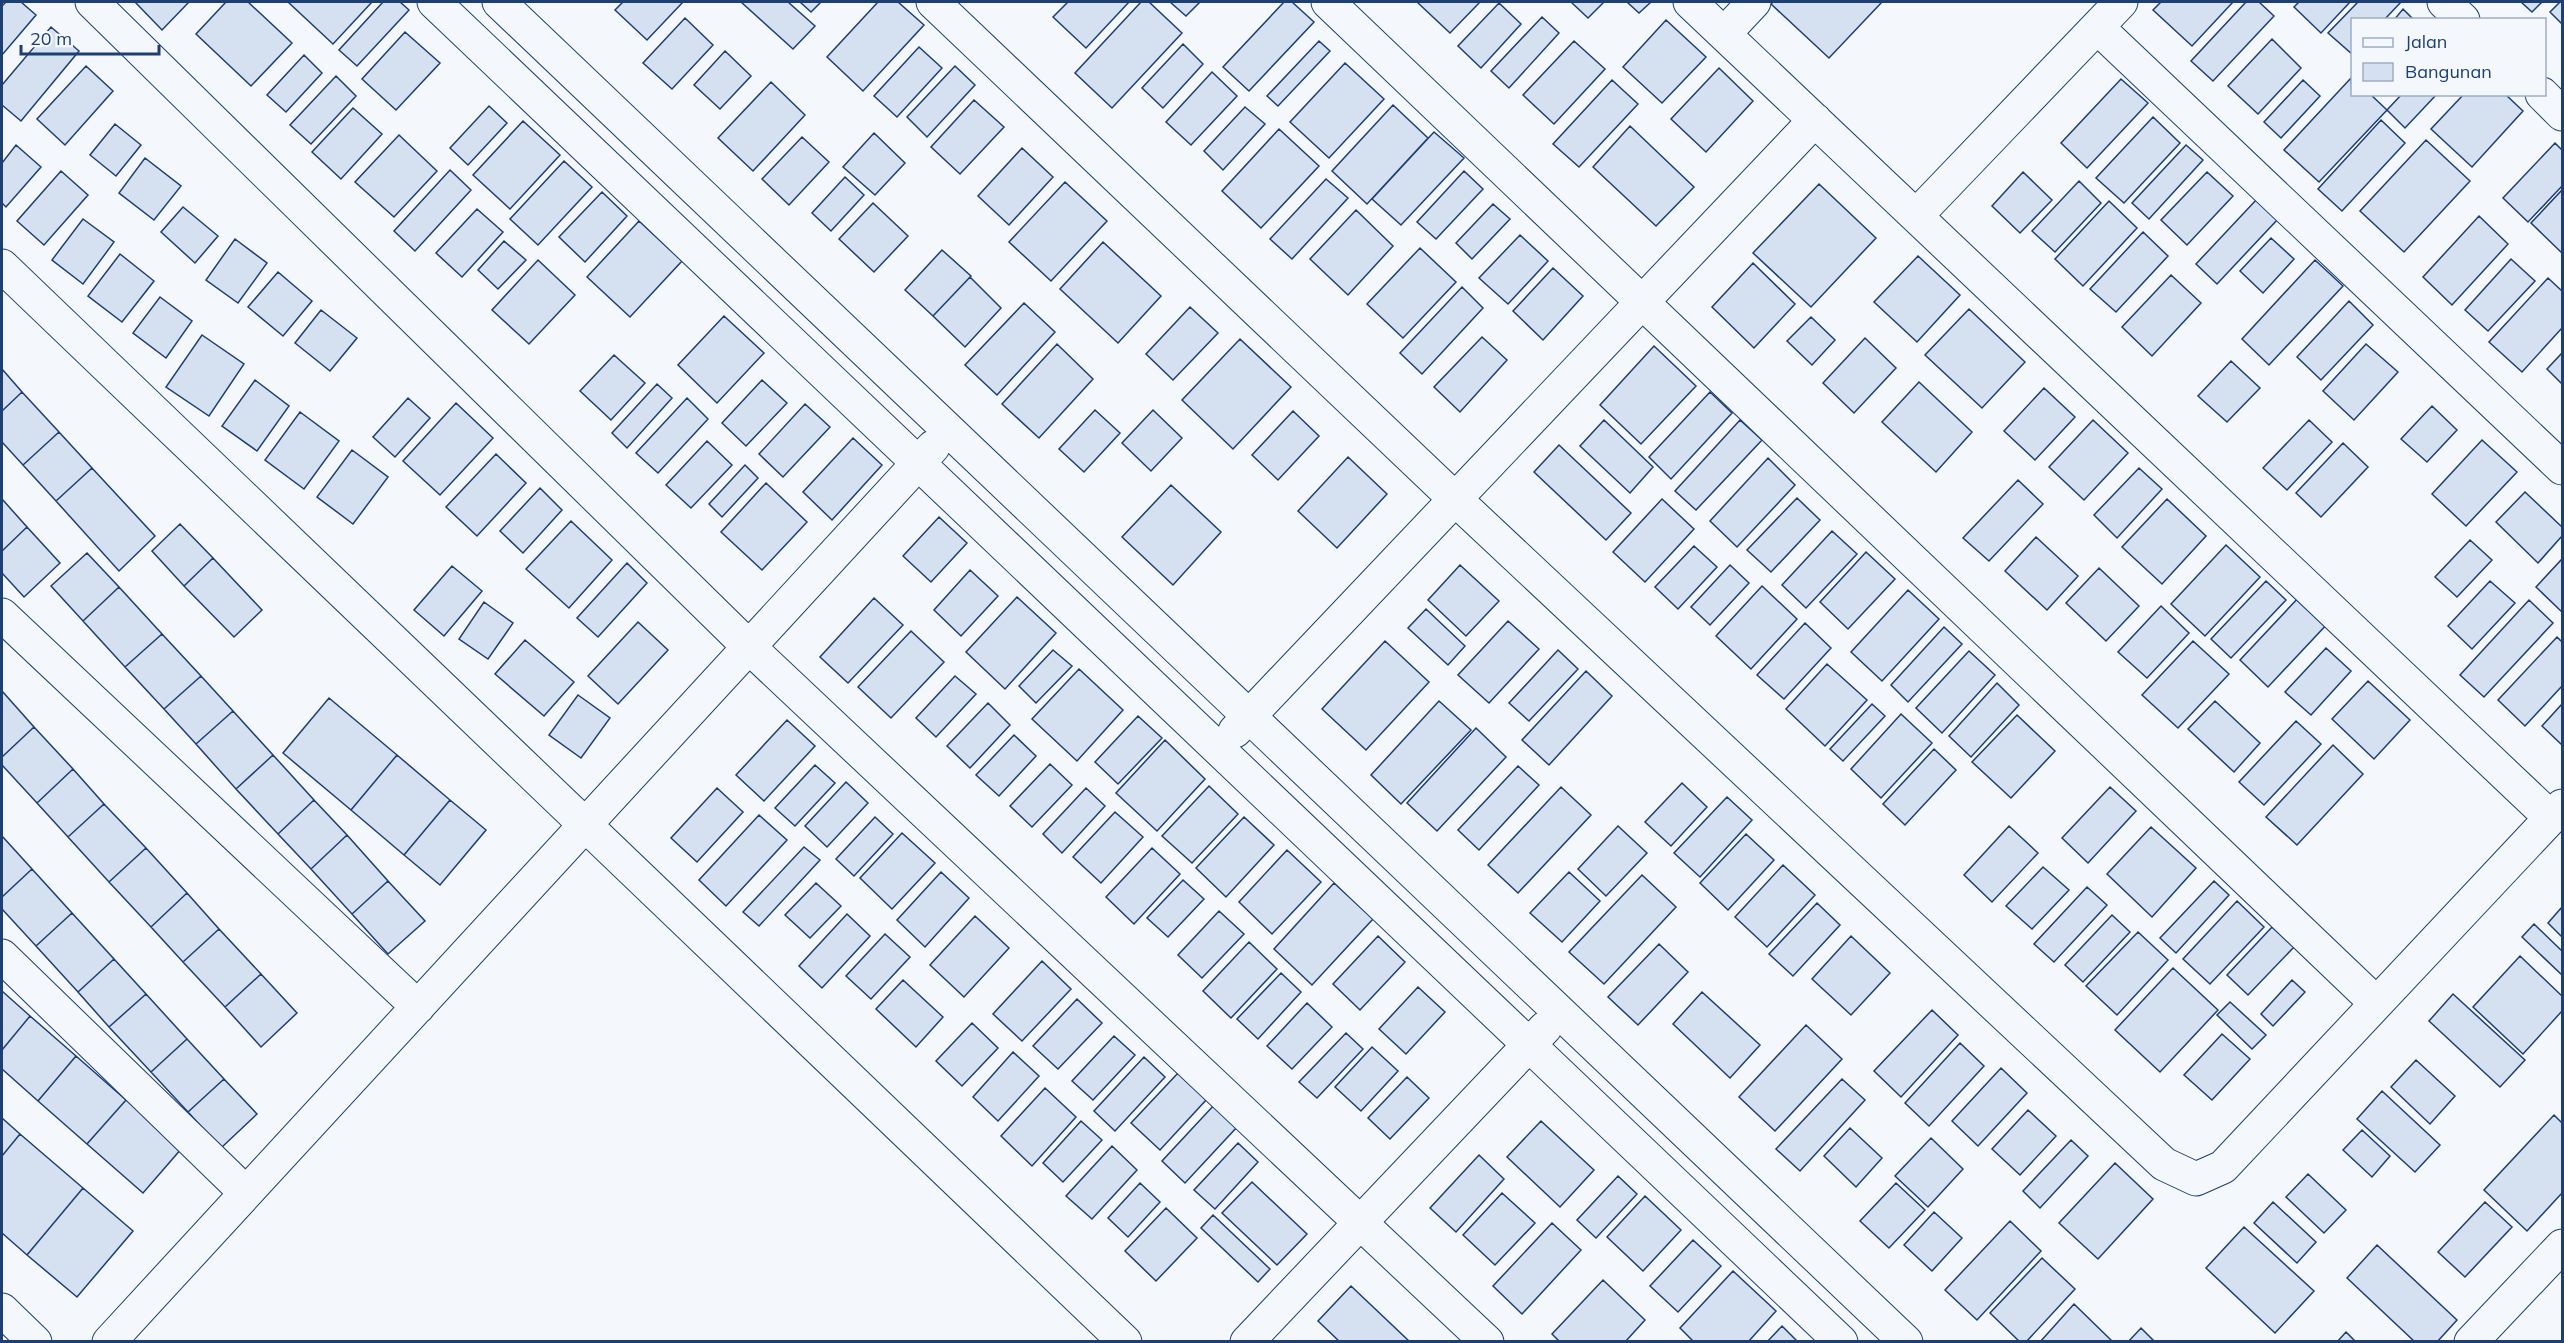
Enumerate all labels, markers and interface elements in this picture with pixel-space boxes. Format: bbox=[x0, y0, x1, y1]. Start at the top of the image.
scale bar bbox=[21, 18, 159, 56]
legend bbox=[2351, 18, 2546, 96]
text: 20 m bbox=[30, 27, 72, 50]
text: Jalan bbox=[2405, 30, 2447, 53]
text: Bangunan bbox=[2405, 60, 2492, 83]

